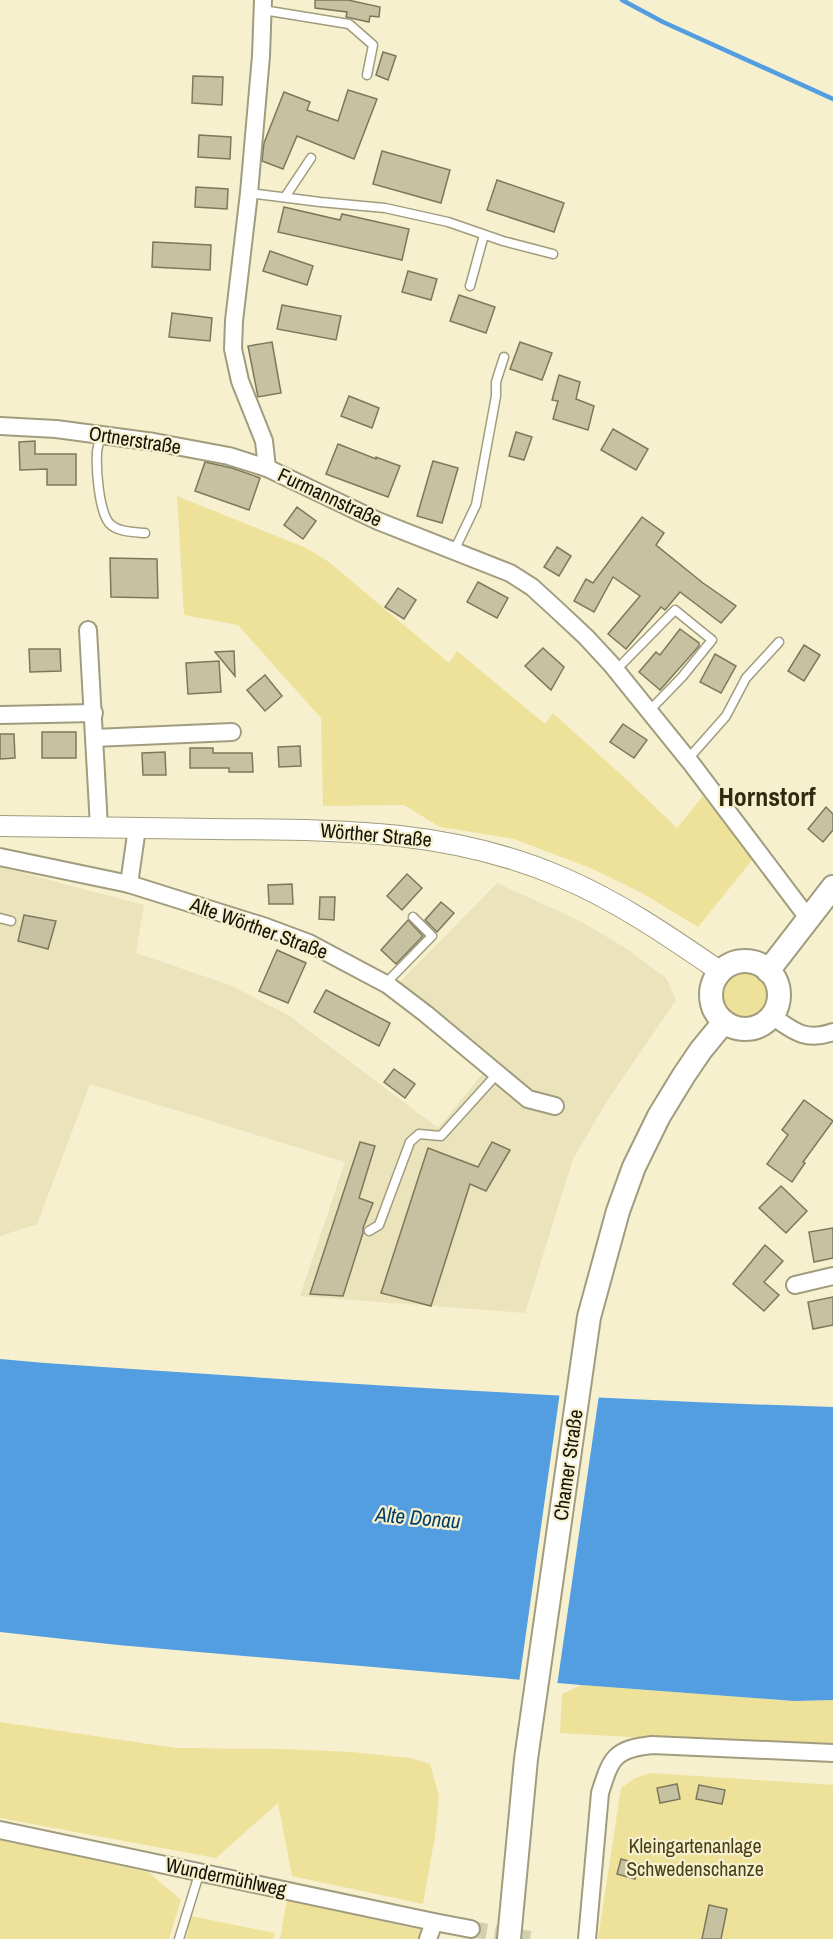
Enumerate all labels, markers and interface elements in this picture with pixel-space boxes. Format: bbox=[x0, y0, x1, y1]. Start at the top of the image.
street label: Ortnerstraße bbox=[87, 419, 183, 460]
street label: Furmannstraße bbox=[274, 461, 387, 532]
district label: Hornstorf bbox=[718, 779, 816, 814]
street label: Wörther Straße bbox=[319, 816, 433, 853]
street label: Alte Wörther Straße bbox=[186, 890, 332, 965]
street label: Chamer Straße bbox=[546, 1408, 589, 1522]
water label: Alte Donau bbox=[373, 1499, 462, 1536]
park label: Kleingartenanlage Schwedenschanze bbox=[626, 1832, 764, 1882]
street label: Wundermühlweg bbox=[163, 1851, 289, 1902]

